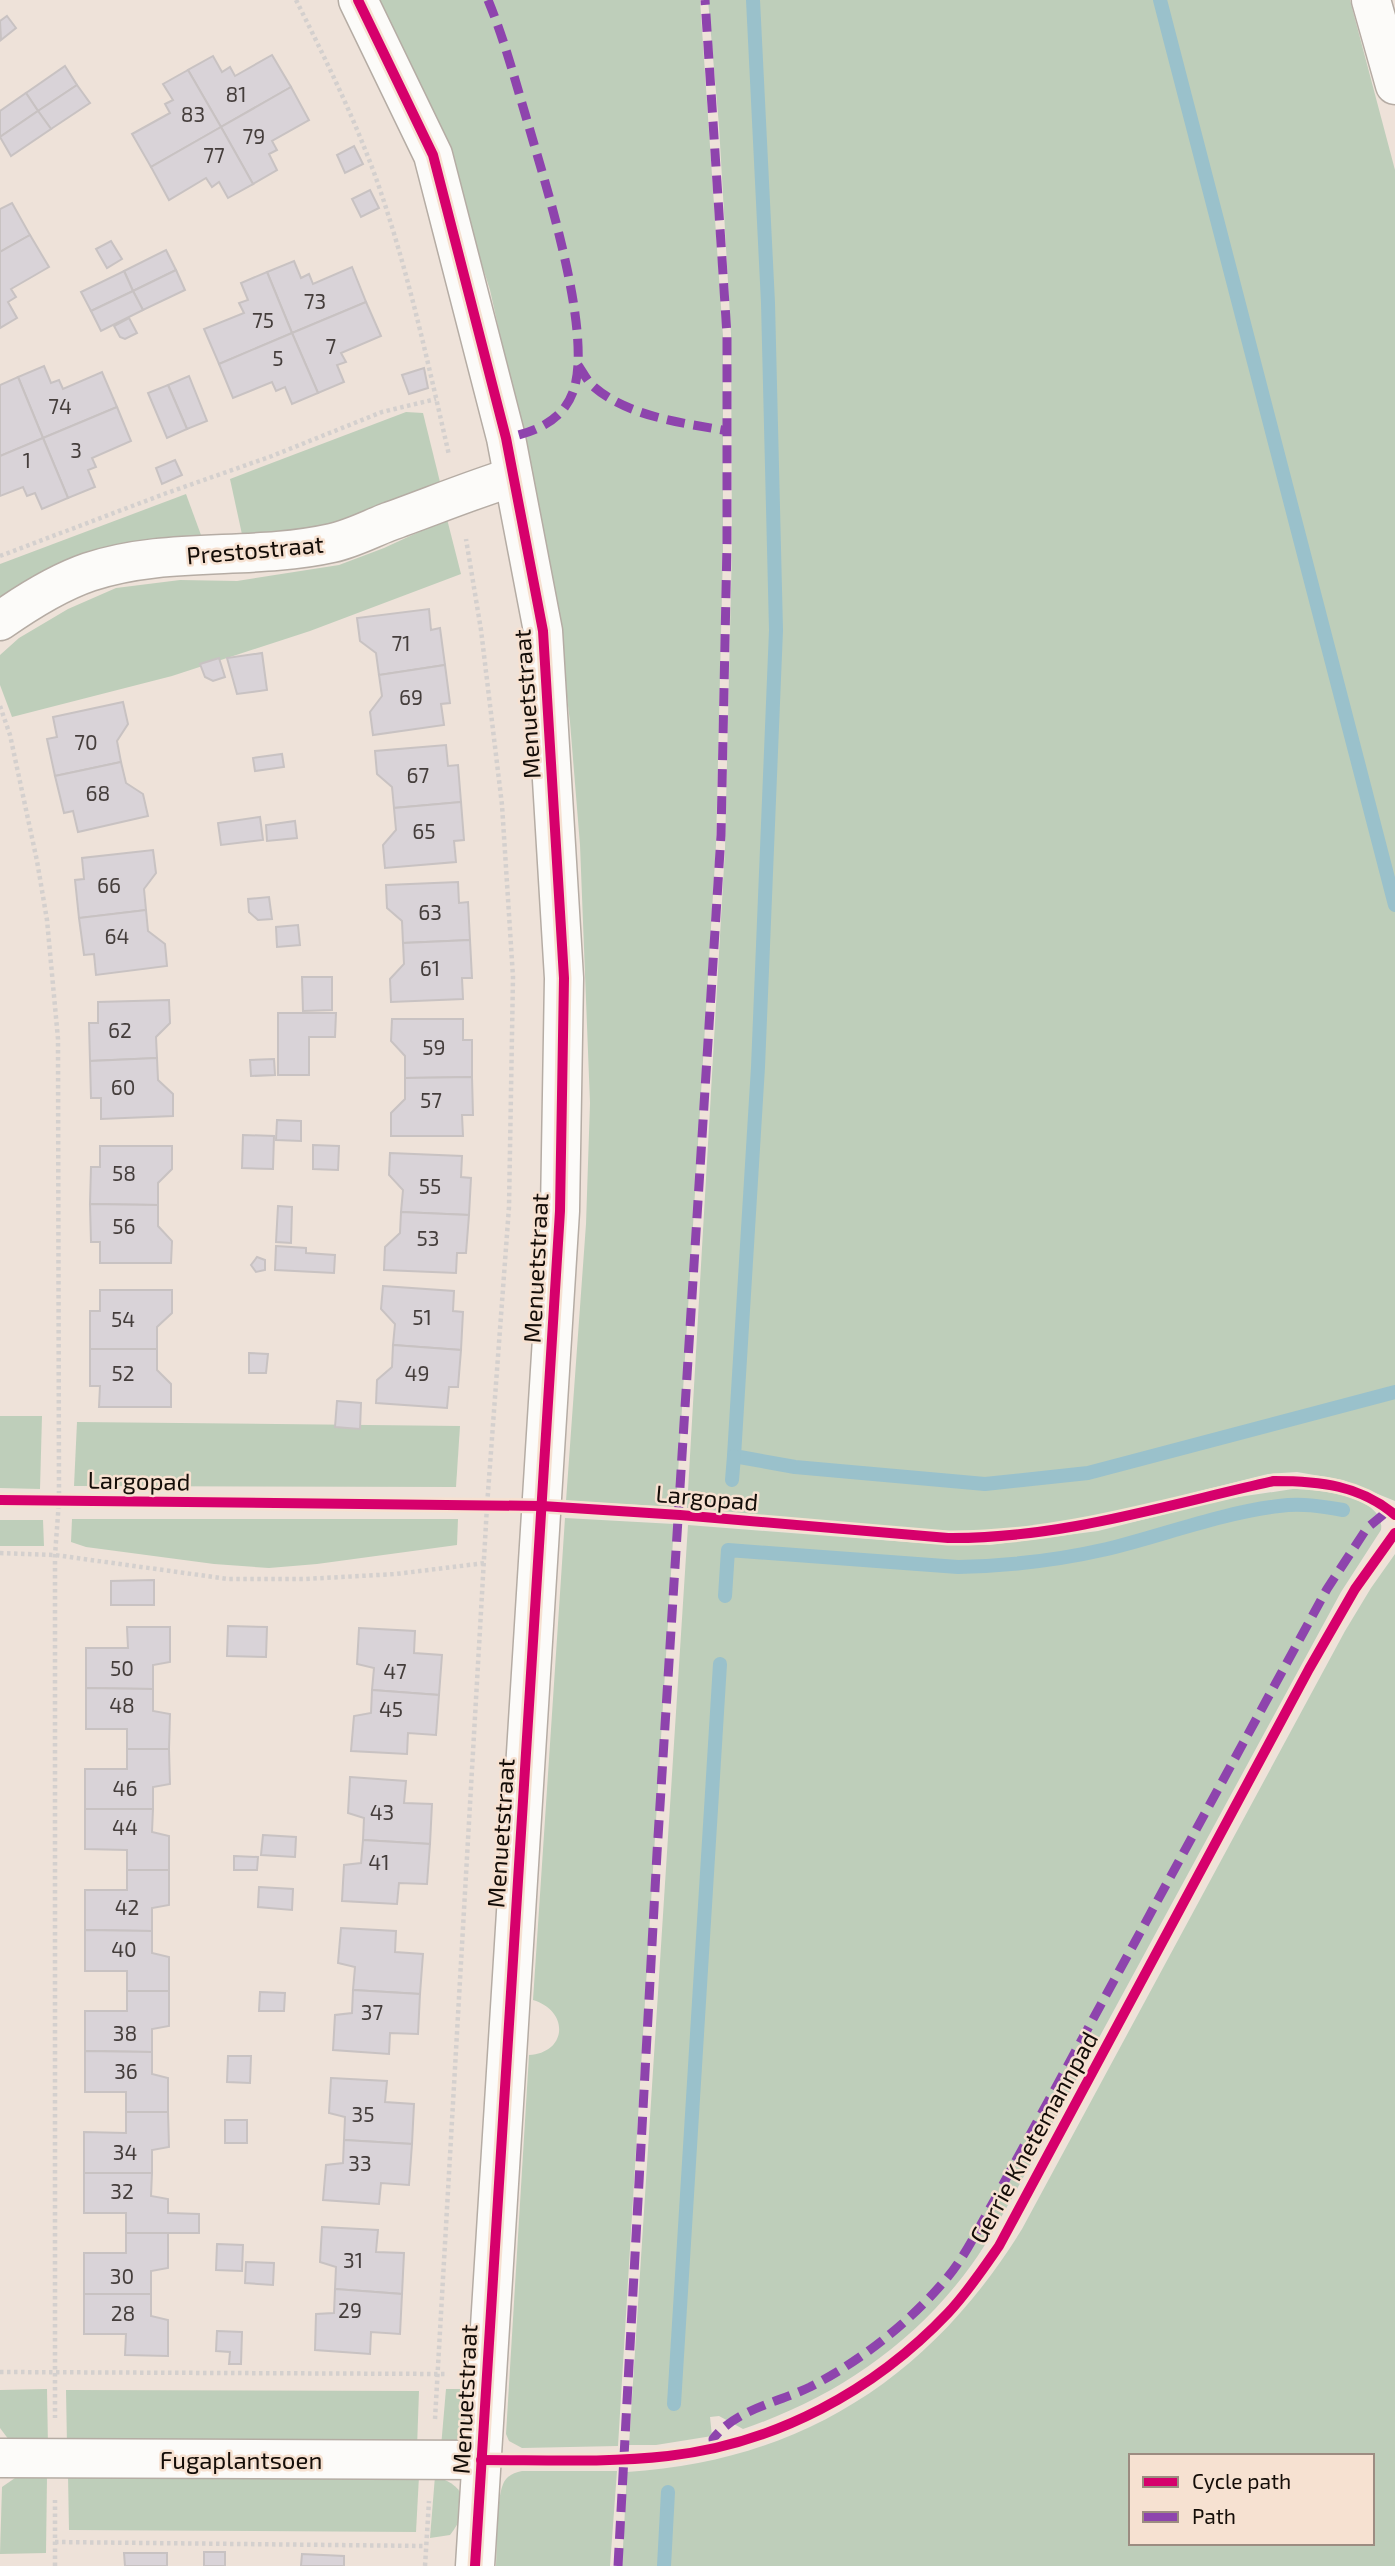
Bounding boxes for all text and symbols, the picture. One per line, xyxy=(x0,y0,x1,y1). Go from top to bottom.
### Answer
house number: 81 xyxy=(225,81,247,106)
house number: 83 xyxy=(181,101,205,126)
house number: 79 xyxy=(243,123,265,148)
house number: 77 xyxy=(203,142,225,167)
house number: 73 xyxy=(304,288,326,313)
house number: 75 xyxy=(252,307,274,332)
house number: 7 xyxy=(326,333,337,358)
house number: 5 xyxy=(272,345,284,370)
house number: 74 xyxy=(48,393,72,418)
house number: 3 xyxy=(70,437,82,462)
house number: 1 xyxy=(23,447,31,472)
street label: Prestostraat xyxy=(185,529,325,569)
street label: Menuetstraat xyxy=(506,628,546,780)
house number: 71 xyxy=(391,630,411,655)
house number: 69 xyxy=(399,684,423,709)
house number: 70 xyxy=(74,729,98,754)
house number: 67 xyxy=(407,762,430,787)
house number: 68 xyxy=(86,780,110,805)
house number: 65 xyxy=(412,818,436,843)
house number: 66 xyxy=(97,872,121,897)
house number: 63 xyxy=(418,899,442,924)
house number: 64 xyxy=(105,923,129,948)
house number: 61 xyxy=(420,955,440,980)
house number: 62 xyxy=(108,1017,132,1042)
house number: 59 xyxy=(422,1034,446,1059)
house number: 60 xyxy=(111,1074,135,1099)
house number: 57 xyxy=(420,1087,442,1112)
house number: 58 xyxy=(112,1160,136,1185)
house number: 55 xyxy=(419,1173,441,1198)
street label: Menuetstraat xyxy=(517,1192,553,1344)
house number: 56 xyxy=(112,1213,136,1238)
house number: 53 xyxy=(417,1225,439,1250)
house number: 51 xyxy=(412,1304,432,1329)
house number: 54 xyxy=(111,1306,135,1331)
house number: 52 xyxy=(111,1360,135,1385)
house number: 49 xyxy=(405,1360,429,1385)
street label: Largopad xyxy=(87,1465,191,1495)
street label: Largopad xyxy=(655,1478,759,1516)
house number: 50 xyxy=(110,1655,134,1680)
house number: 47 xyxy=(383,1658,407,1683)
house number: 48 xyxy=(109,1692,135,1717)
house number: 45 xyxy=(379,1696,403,1721)
street label: Menuetstraat xyxy=(480,1757,520,1909)
house number: 46 xyxy=(113,1775,137,1800)
house number: 43 xyxy=(370,1799,394,1824)
house number: 44 xyxy=(112,1814,138,1839)
house number: 41 xyxy=(368,1849,390,1874)
house number: 42 xyxy=(115,1894,139,1919)
house number: 40 xyxy=(111,1936,137,1961)
house number: 37 xyxy=(361,1999,383,2024)
house number: 38 xyxy=(113,2020,137,2045)
street label: Gerrie Knetemannpad xyxy=(963,2026,1103,2248)
house number: 36 xyxy=(114,2058,138,2083)
house number: 35 xyxy=(352,2101,374,2126)
house number: 34 xyxy=(113,2139,137,2164)
house number: 33 xyxy=(348,2150,372,2175)
house number: 32 xyxy=(110,2178,134,2203)
house number: 31 xyxy=(343,2247,363,2272)
house number: 30 xyxy=(110,2263,134,2288)
house number: 29 xyxy=(338,2297,362,2322)
house number: 28 xyxy=(111,2300,135,2325)
street label: Menuetstraat xyxy=(446,2323,482,2475)
street label: Fugaplantsoen xyxy=(160,2445,322,2474)
legend xyxy=(1129,2454,1374,2545)
text: Cycle path xyxy=(1192,2468,1291,2493)
text: Path xyxy=(1192,2503,1236,2528)

